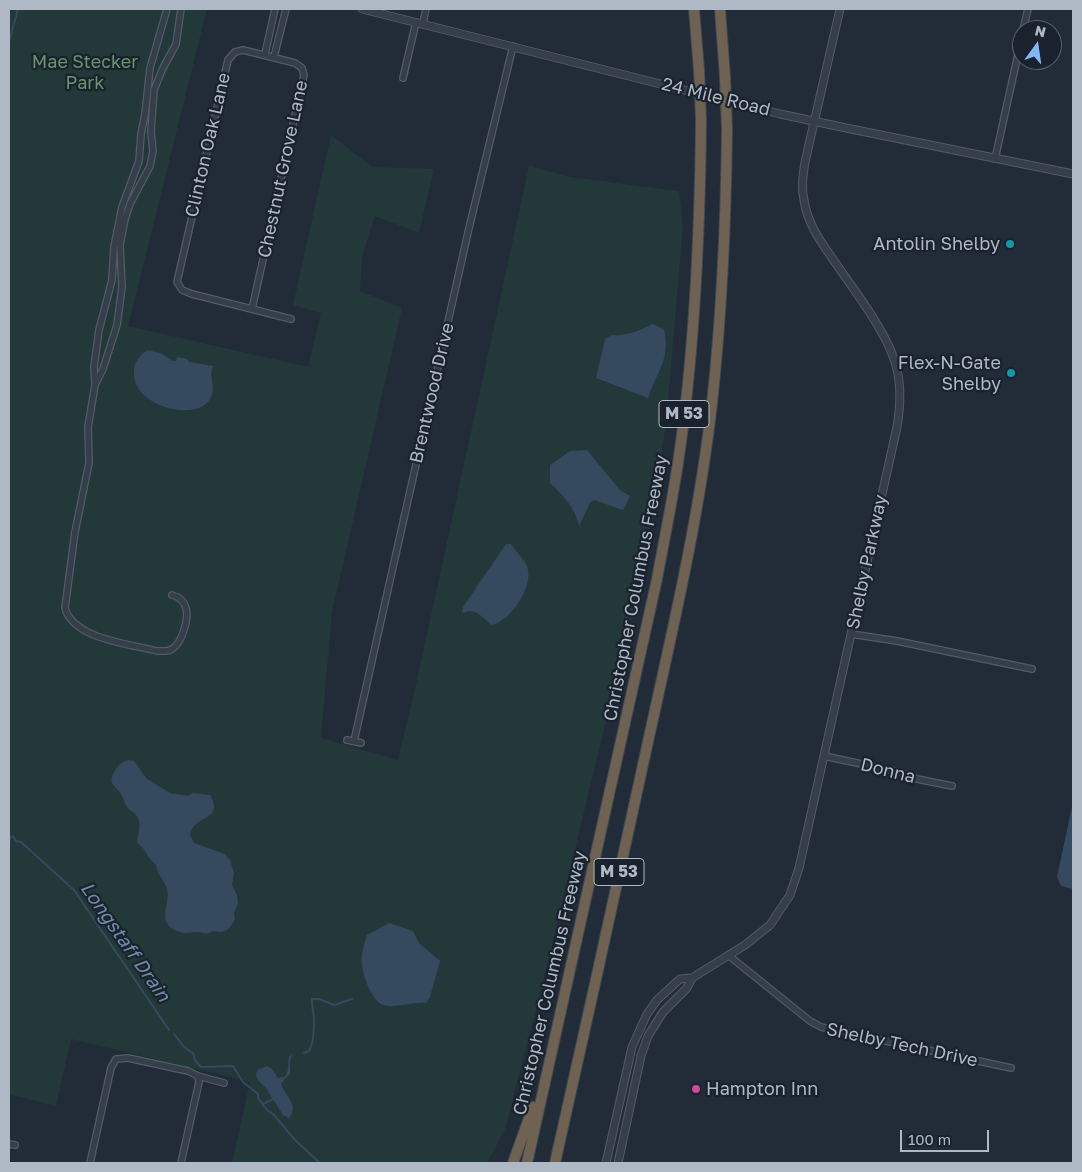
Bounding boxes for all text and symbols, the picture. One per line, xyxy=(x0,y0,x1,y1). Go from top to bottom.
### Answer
north arrow xyxy=(1012,20,1062,70)
text: N xyxy=(1033,21,1048,40)
park label: Mae Stecker Park xyxy=(32,51,138,94)
street label: Clinton Oak Lane xyxy=(181,71,235,219)
street label: 24 Mile Road xyxy=(660,73,772,121)
street label: Chestnut Grove Lane xyxy=(254,78,312,260)
place label: Antolin Shelby xyxy=(873,233,1000,255)
marker: Antolin Shelby xyxy=(1004,238,1016,250)
street label: Brentwood Drive xyxy=(405,321,459,465)
place label: Flex-N-Gate Shelby xyxy=(898,352,1001,394)
marker: Flex-N-Gate Shelby xyxy=(1005,367,1017,379)
road number: M 53 xyxy=(659,400,709,428)
street label: Christopher Columbus Freeway xyxy=(600,453,672,723)
street label: Shelby Parkway xyxy=(842,493,892,631)
street label: Donna xyxy=(858,754,918,788)
street label: Christopher Columbus Freeway xyxy=(509,849,591,1117)
road number: M 53 xyxy=(594,859,644,886)
water label: Longstaff Drain xyxy=(75,878,175,1006)
street label: Shelby Tech Drive xyxy=(824,1018,980,1072)
place label: Hampton Inn xyxy=(706,1078,818,1100)
marker: Hampton Inn xyxy=(690,1083,702,1095)
scale bar xyxy=(902,1120,991,1152)
text: 100 m xyxy=(908,1130,951,1148)

